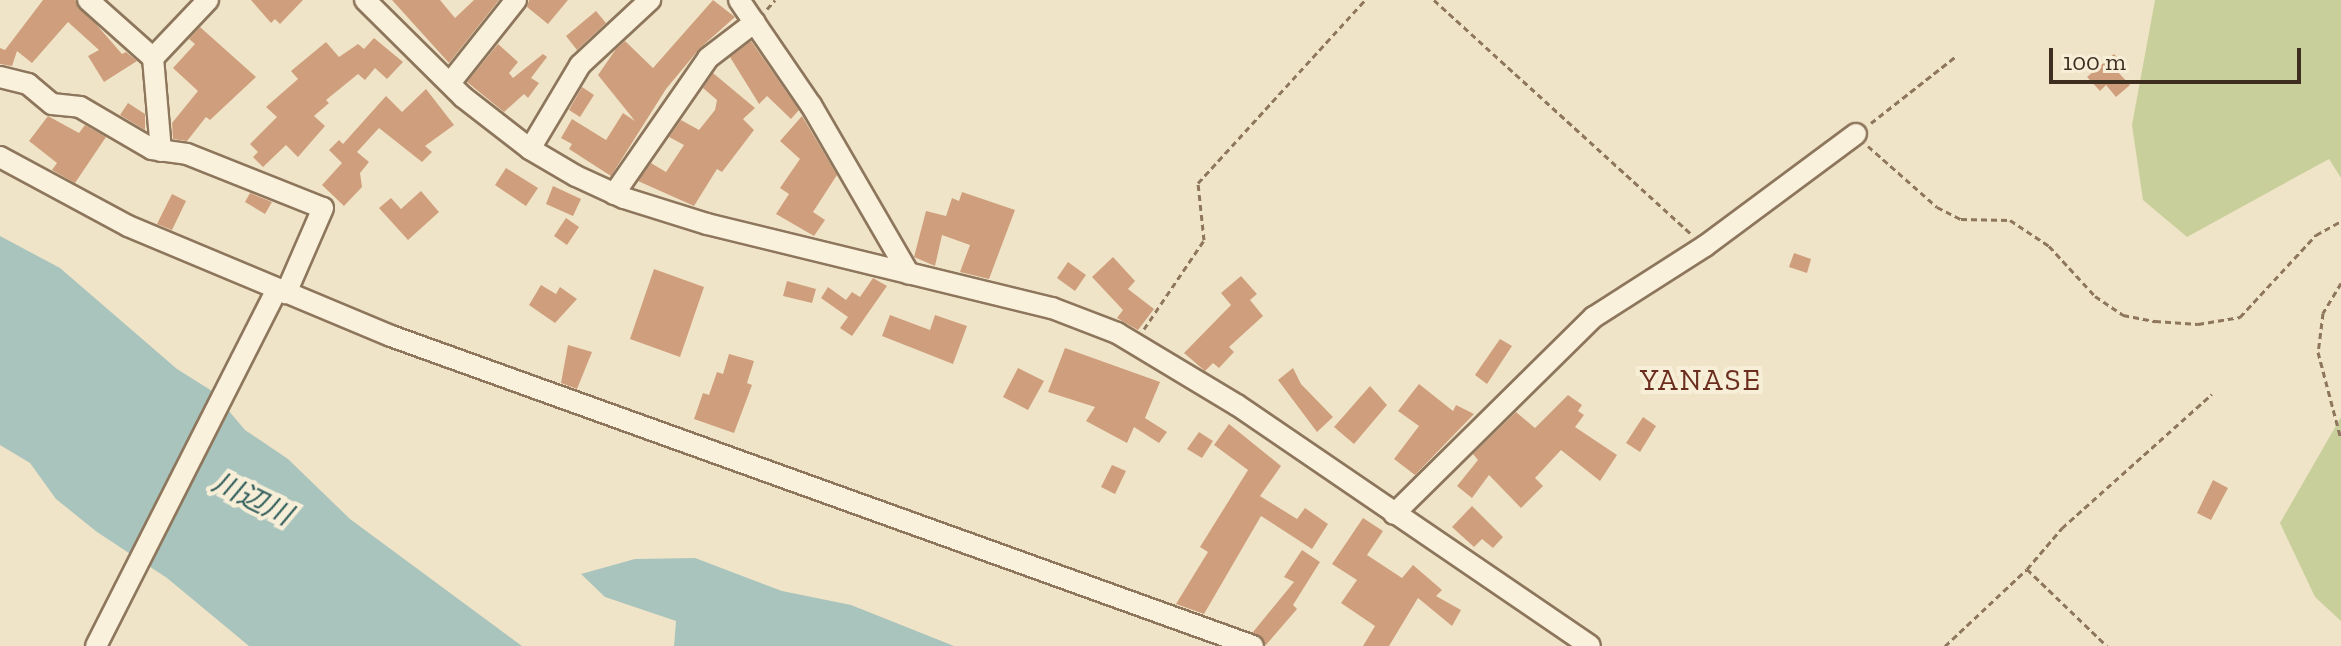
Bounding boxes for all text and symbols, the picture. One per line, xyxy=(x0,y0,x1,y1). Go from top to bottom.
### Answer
scale bar xyxy=(2053,32,2305,82)
text: 100 m xyxy=(2063,47,2126,76)
district label: YANASE xyxy=(1640,362,1762,398)
water label: 川辺川 xyxy=(207,465,297,533)

